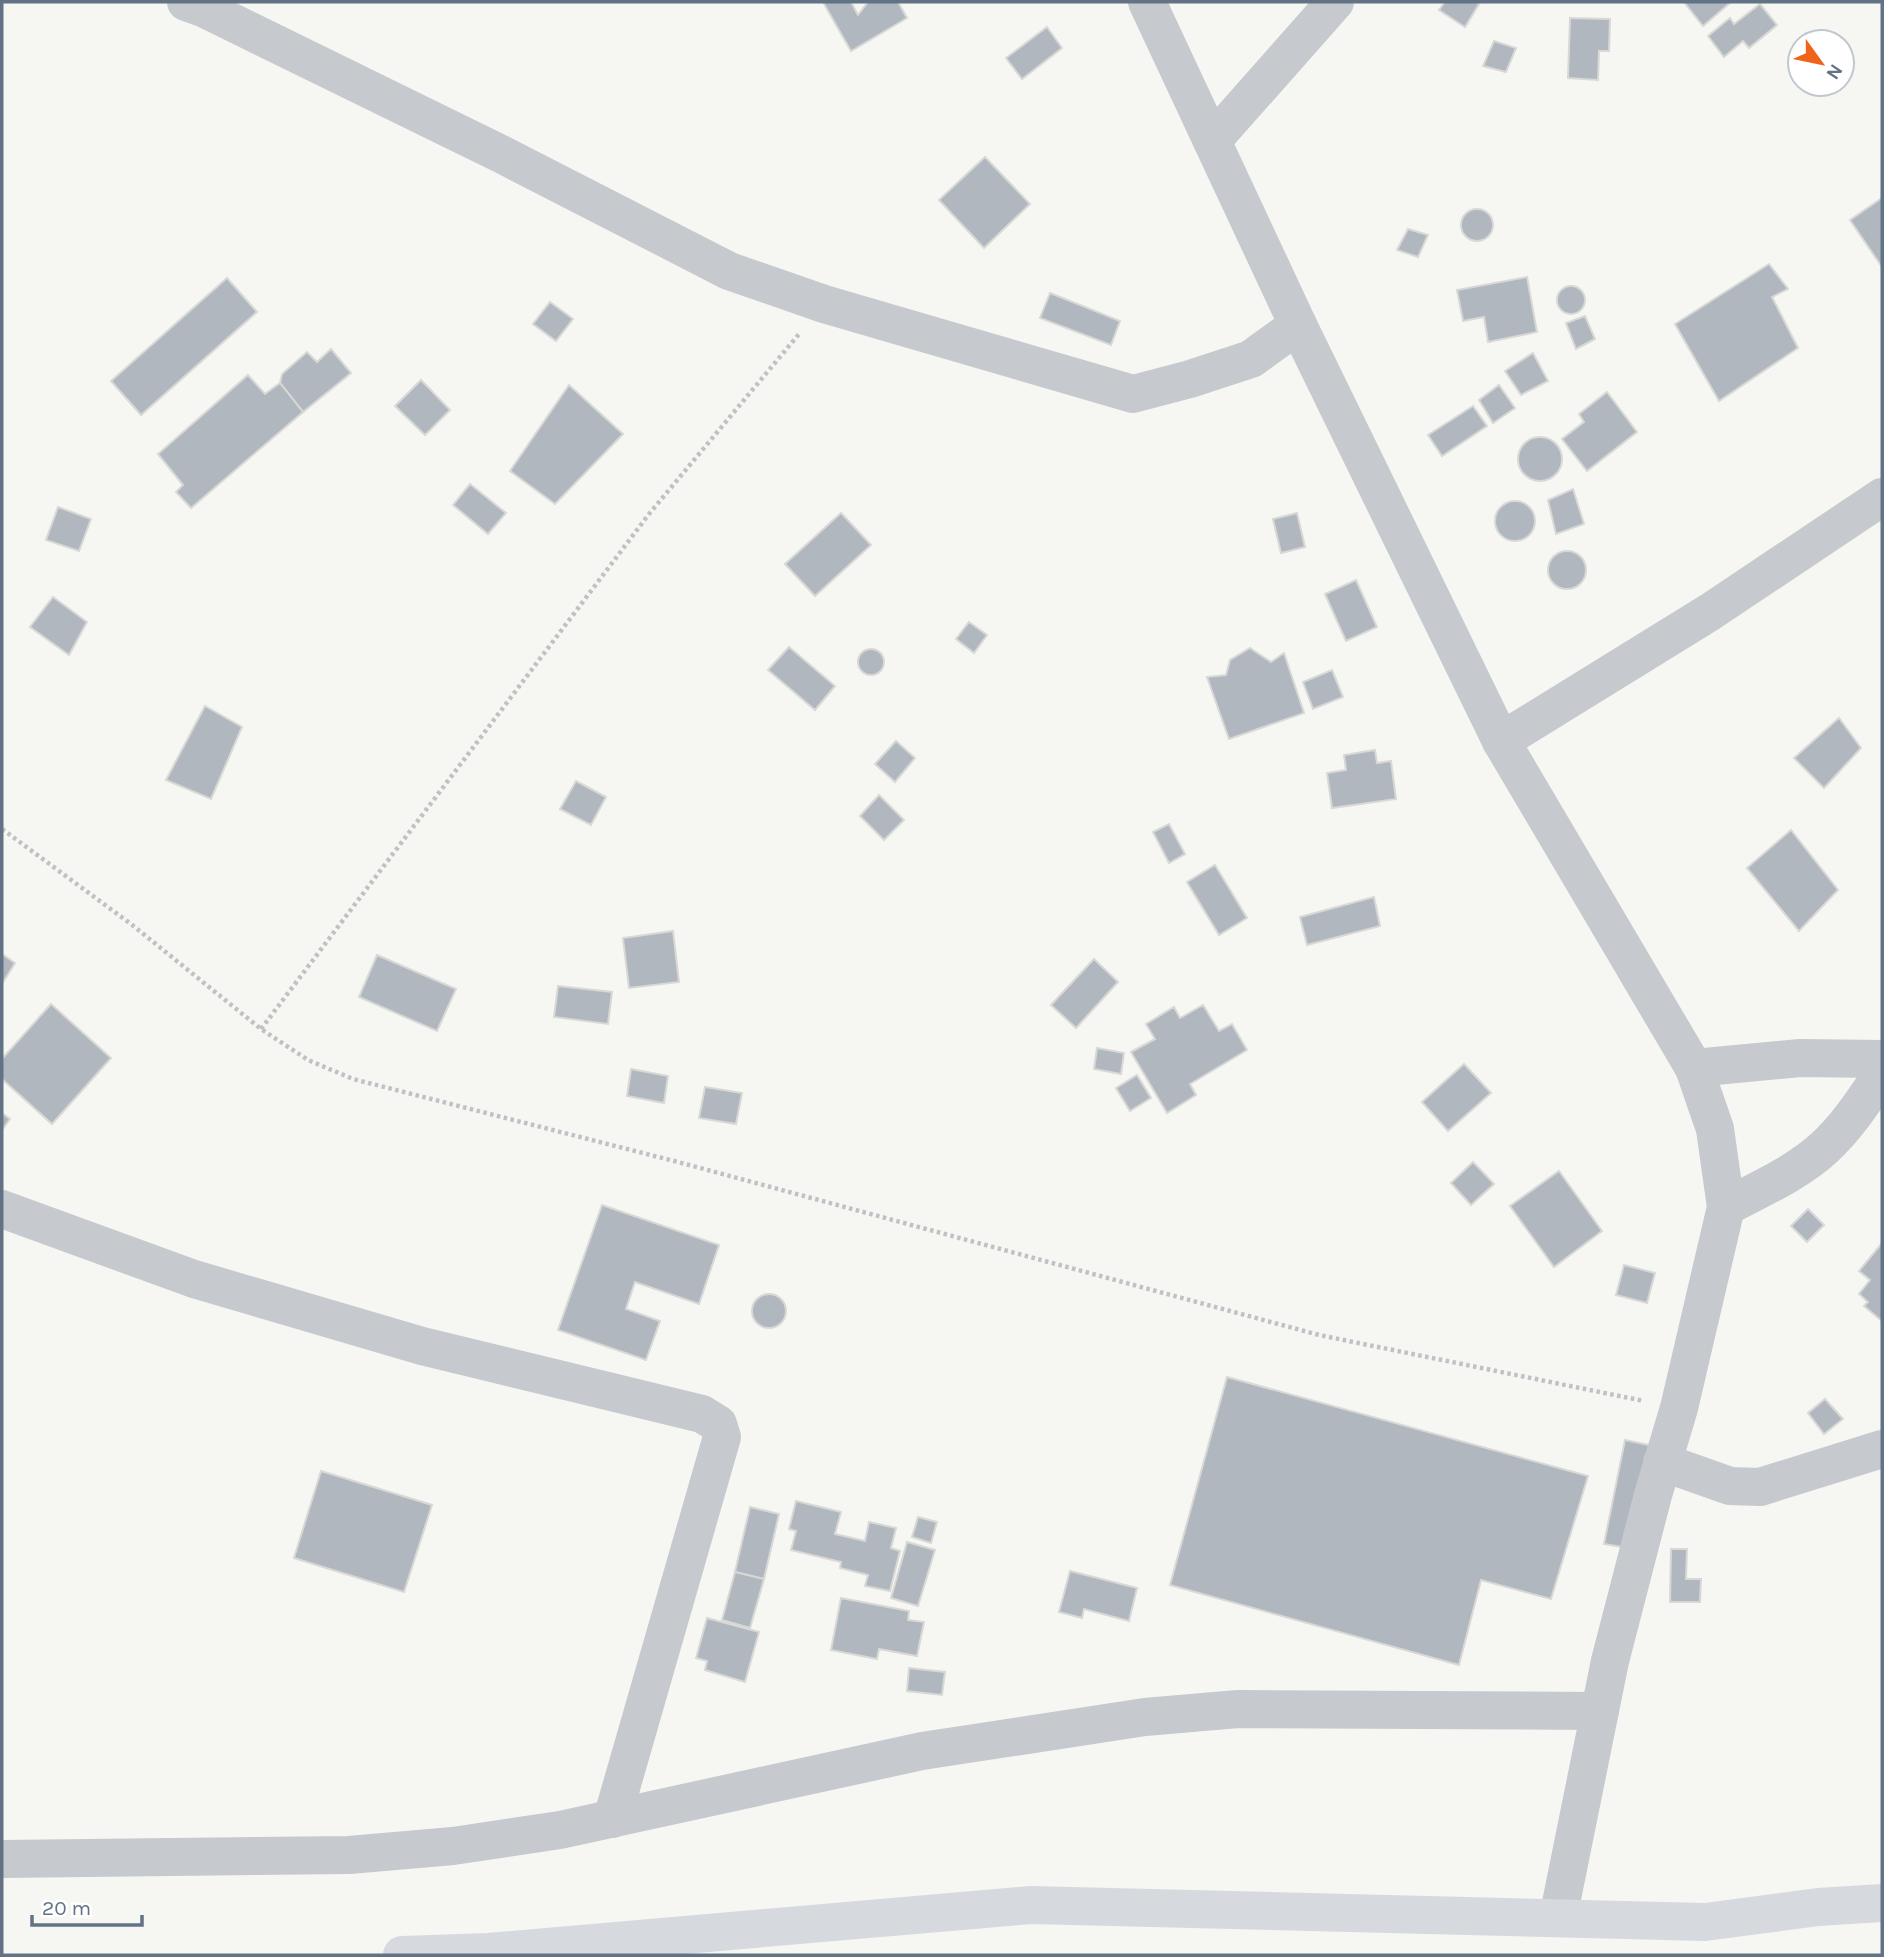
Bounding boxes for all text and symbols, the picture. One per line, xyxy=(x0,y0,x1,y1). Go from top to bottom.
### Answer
north arrow xyxy=(1786,28,1856,98)
text: N xyxy=(1821,60,1847,83)
scale bar xyxy=(32,1884,142,1928)
text: 20 m xyxy=(42,1896,91,1920)

